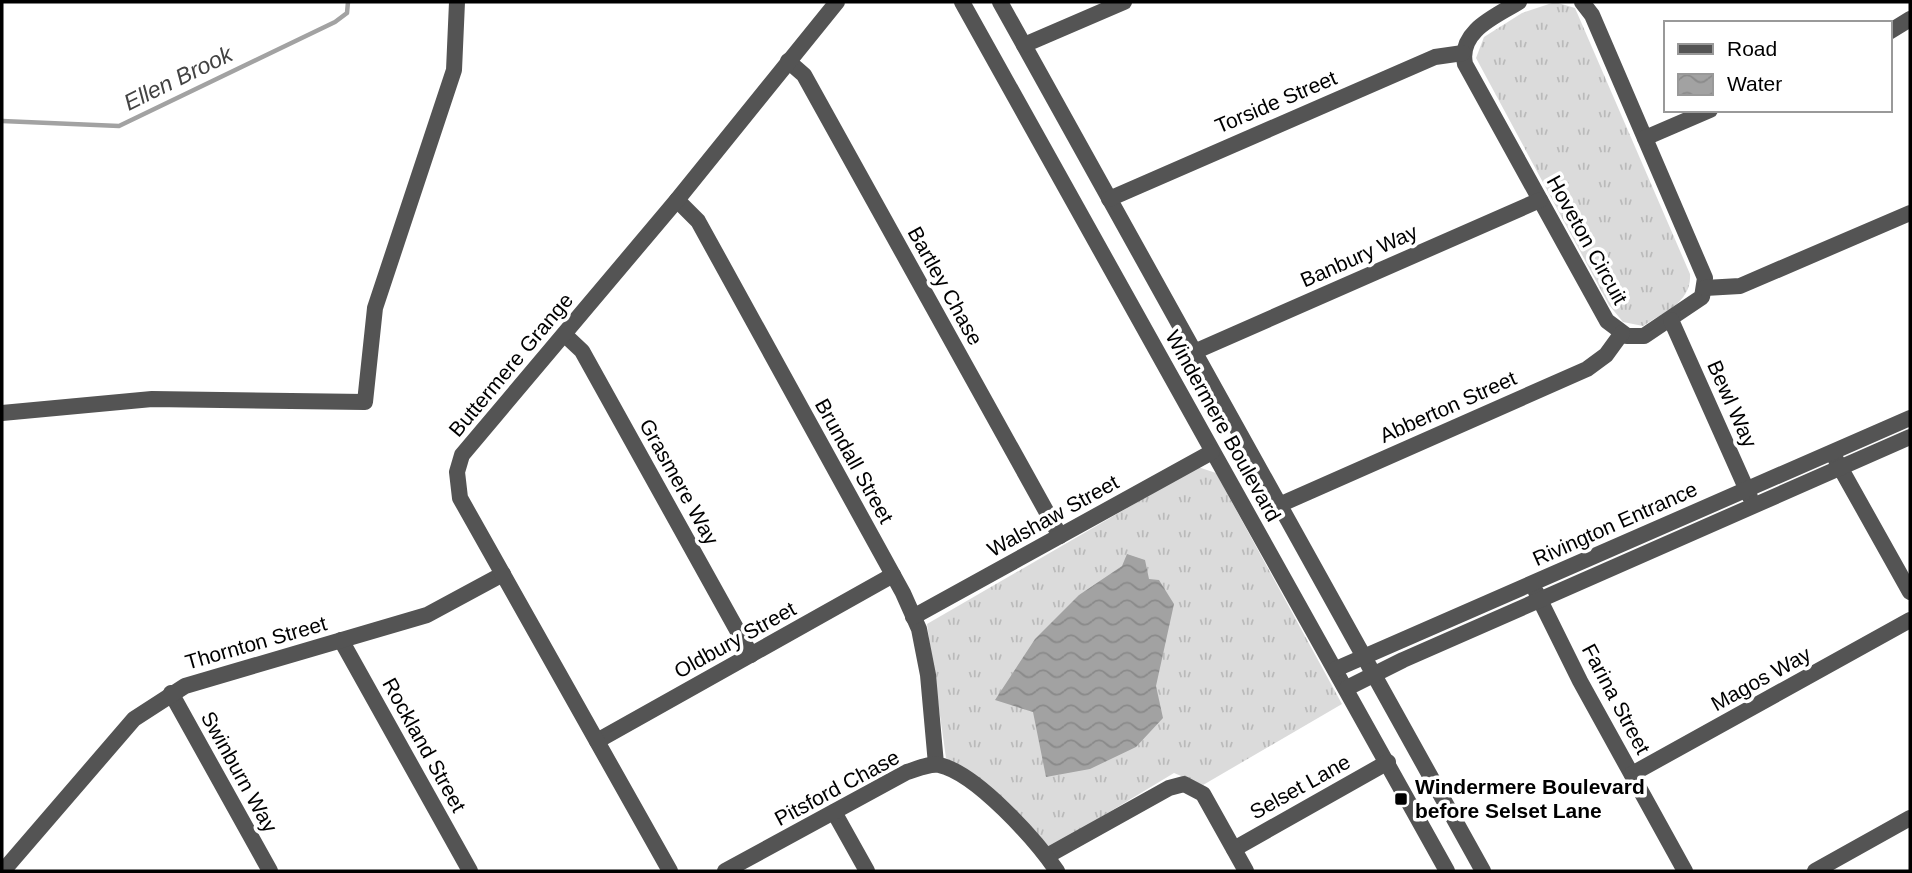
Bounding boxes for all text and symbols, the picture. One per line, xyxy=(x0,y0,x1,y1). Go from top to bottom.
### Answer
legend xyxy=(1664,21,1891,112)
text: Road xyxy=(1727,37,1777,60)
water label: Ellen Brook xyxy=(119,40,238,115)
street label: Torside Street xyxy=(1212,66,1340,137)
text: Water xyxy=(1727,72,1782,95)
street label: Hoveton Circuit xyxy=(1543,171,1632,308)
street label: Banbury Way xyxy=(1297,219,1421,292)
street label: Bartley Chase xyxy=(903,222,987,349)
street label: Buttermere Grange xyxy=(444,288,577,441)
street label: Windermere Boulevard xyxy=(1161,326,1286,525)
street label: Bewl Way xyxy=(1703,357,1762,451)
street label: Abberton Street xyxy=(1376,366,1520,447)
street label: Brundall Street xyxy=(811,394,898,527)
street label: Grasmere Way xyxy=(635,415,724,549)
street label: Walshaw Street xyxy=(983,470,1122,561)
street label: Rivington Entrance xyxy=(1529,477,1701,570)
street label: Oldbury Street xyxy=(670,597,800,682)
street label: Thornton Street xyxy=(183,611,329,674)
street label: Farina Street xyxy=(1578,640,1655,758)
street label: Magos Way xyxy=(1707,642,1815,715)
street label: Rockland Street xyxy=(378,674,471,816)
street label: Swinburn Way xyxy=(197,707,282,837)
street label: Pitsford Chase xyxy=(771,745,903,830)
street label: Selset Lane xyxy=(1246,750,1354,824)
place label: Windermere Boulevard before Selset Lane xyxy=(1415,775,1645,822)
marker: Windermere Boulevard before Selset Lane xyxy=(1393,791,1409,807)

